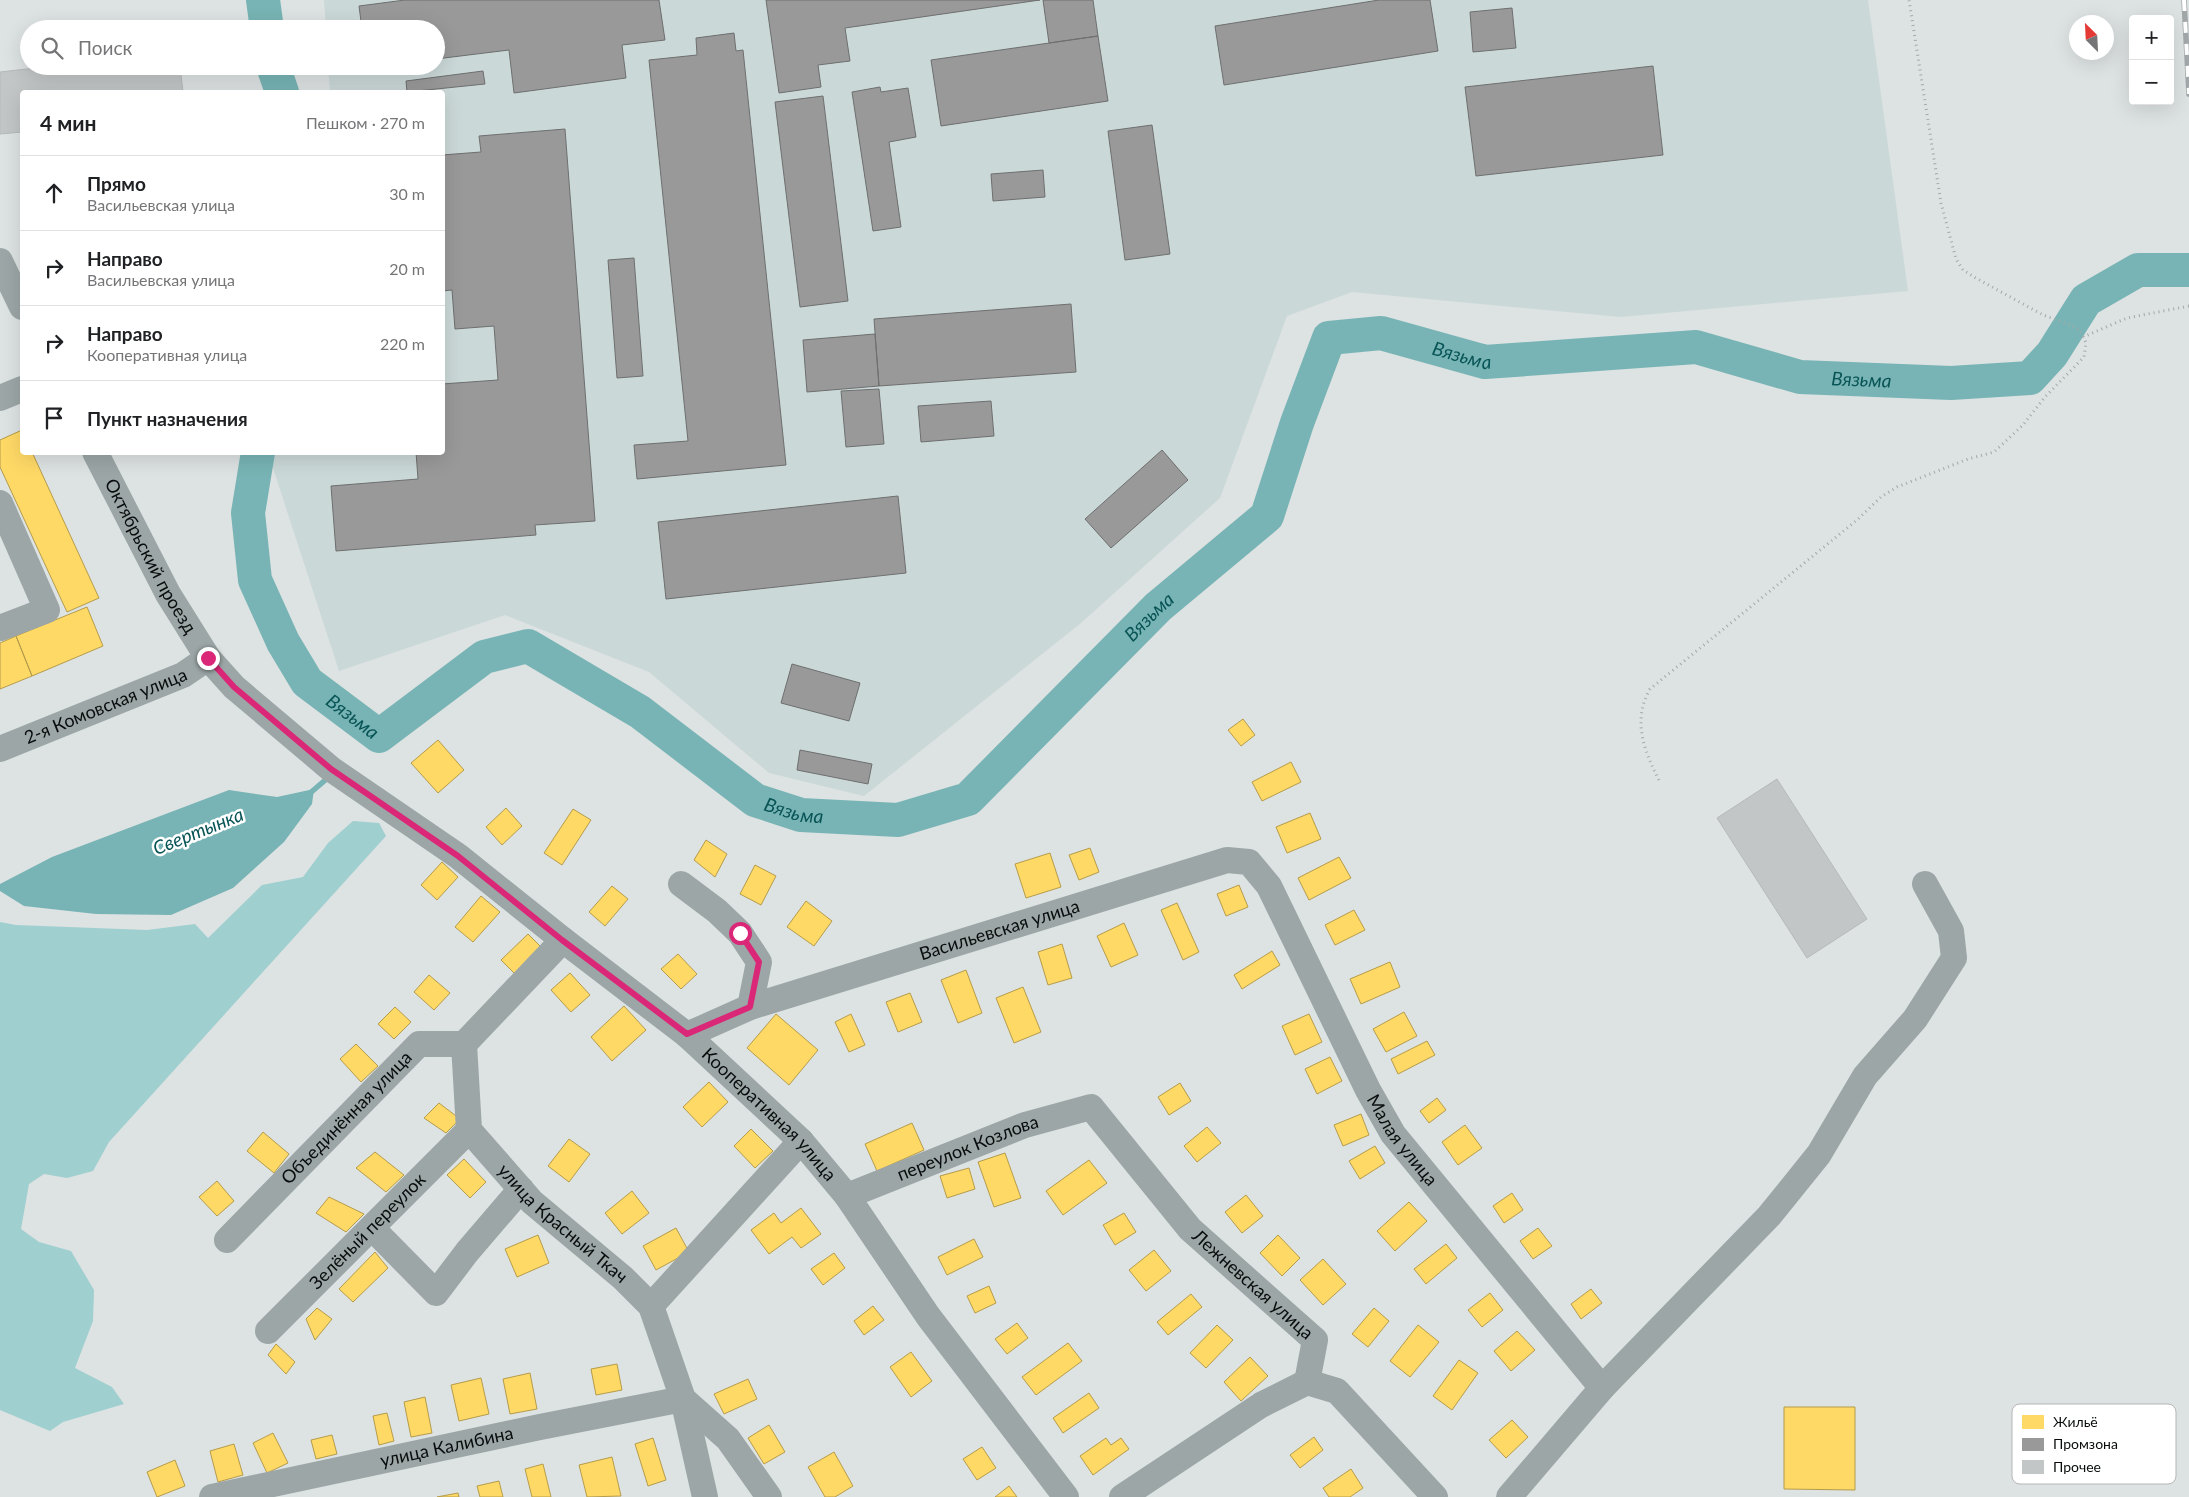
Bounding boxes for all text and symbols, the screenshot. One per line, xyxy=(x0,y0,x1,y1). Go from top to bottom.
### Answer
north arrow xyxy=(2069,15,2114,60)
map controls xyxy=(2129,15,2174,105)
button: + xyxy=(2129,15,2174,60)
search box xyxy=(20,20,445,75)
icon: search xyxy=(38,34,66,62)
text: Поиск xyxy=(78,36,132,59)
button: − xyxy=(2129,60,2174,105)
text: 4 мин xyxy=(40,110,97,135)
text: Пешком · 270 m xyxy=(306,113,425,132)
text: Прямо xyxy=(87,172,146,195)
icon: ahead xyxy=(40,179,68,207)
text: 30 m xyxy=(389,184,425,203)
text: Васильевская улица xyxy=(87,195,235,214)
text: Направо xyxy=(87,247,163,270)
icon: right xyxy=(40,254,68,282)
text: 20 m xyxy=(389,259,425,278)
text: Васильевская улица xyxy=(87,270,235,289)
text: Направо xyxy=(87,322,163,345)
icon: right xyxy=(40,329,68,357)
text: 220 m xyxy=(380,334,425,353)
water label: Вязьма xyxy=(1430,336,1492,373)
text: Кооперативная улица xyxy=(87,345,247,364)
water label: Вязьма xyxy=(1831,366,1892,392)
icon: arrive xyxy=(40,404,68,432)
text: Пункт назначения xyxy=(87,407,248,430)
street label: Октябрьский проезд xyxy=(101,475,202,637)
water label: Вязьма xyxy=(1119,587,1178,646)
route end xyxy=(197,647,220,670)
street label: 2-я Комовская улица xyxy=(21,663,190,748)
water label: Вязьма xyxy=(322,689,384,743)
water label: Вязьма xyxy=(762,792,824,827)
water label: Свертынка xyxy=(149,802,246,859)
street label: Васильевская улица xyxy=(916,894,1082,964)
route start xyxy=(729,922,752,945)
street label: Кооперативная улица xyxy=(698,1043,842,1185)
street label: Объединённая улица xyxy=(276,1046,416,1188)
street label: Малая улица xyxy=(1363,1090,1443,1190)
street label: переулок Козлова xyxy=(893,1110,1041,1185)
street label: улица Красный Ткач xyxy=(494,1159,633,1287)
street label: Зелёный переулок xyxy=(304,1167,430,1293)
street label: Лежневская улица xyxy=(1188,1224,1318,1343)
legend xyxy=(2012,1404,2176,1484)
text: Жильё xyxy=(2053,1413,2098,1430)
street label: улица Калибина xyxy=(378,1421,515,1471)
text: Промзона xyxy=(2053,1435,2118,1452)
text: Прочее xyxy=(2053,1458,2101,1475)

